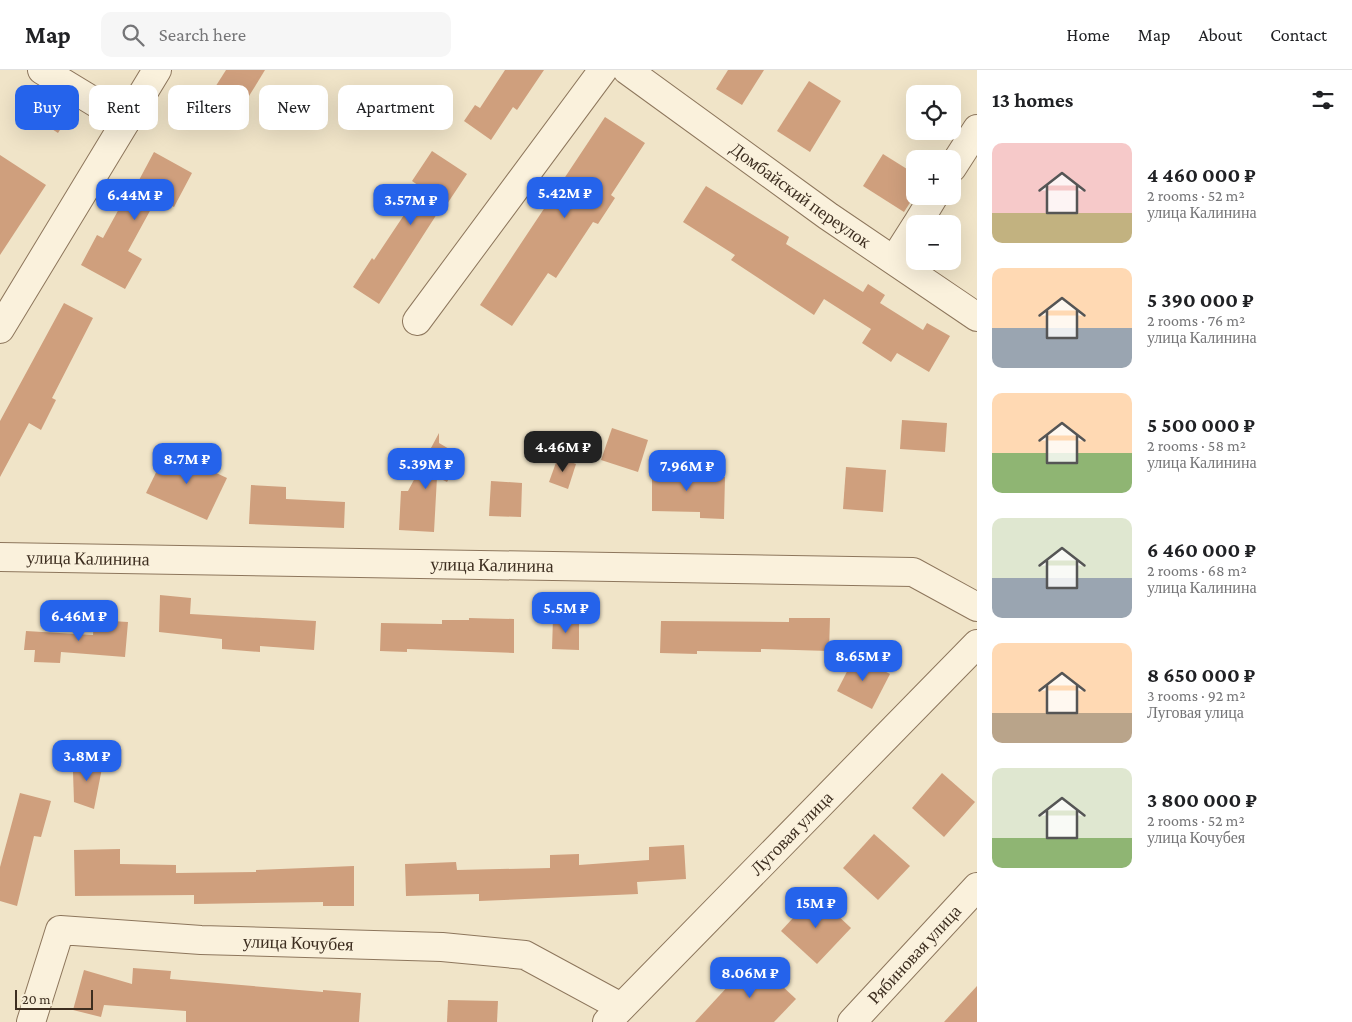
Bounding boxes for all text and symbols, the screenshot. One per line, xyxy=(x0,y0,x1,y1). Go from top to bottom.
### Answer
search box xyxy=(101,12,451,57)
text: Map xyxy=(25,21,71,48)
icon: search xyxy=(119,21,147,49)
text: Search here xyxy=(159,24,246,45)
text: Home xyxy=(1067,25,1110,45)
text: Map xyxy=(1138,25,1170,45)
text: About xyxy=(1198,25,1242,45)
text: Contact xyxy=(1270,25,1327,45)
chip: Buy xyxy=(15,85,79,130)
chip: Rent xyxy=(89,85,158,130)
chip: Filters xyxy=(168,85,249,130)
chip: New xyxy=(259,85,328,130)
chip: Apartment xyxy=(338,85,453,130)
map controls xyxy=(906,85,961,270)
button: locate xyxy=(906,85,961,140)
icon: filters xyxy=(1309,86,1337,114)
text: 13 homes xyxy=(992,88,1073,112)
street label: Домбайский переулок xyxy=(726,138,875,252)
button: + xyxy=(906,150,961,205)
icon: home xyxy=(1032,163,1092,223)
text: 4 460 000 ₽ xyxy=(1147,163,1256,187)
pin: 5.42M ₽ xyxy=(519,176,611,219)
pin: 6.44M ₽ xyxy=(89,178,181,221)
pin: 3.57M ₽ xyxy=(365,184,457,226)
text: 5.42M ₽ xyxy=(538,184,592,201)
text: 6.44M ₽ xyxy=(107,186,163,203)
text: 2 rooms · 52 m² xyxy=(1147,187,1245,204)
text: 3.57M ₽ xyxy=(384,191,438,208)
text: улица Калинина xyxy=(1147,204,1257,221)
button: − xyxy=(906,215,961,270)
icon: home xyxy=(1032,288,1092,348)
text: 5 390 000 ₽ xyxy=(1147,288,1254,312)
text: 2 rooms · 76 m² xyxy=(1147,312,1245,329)
text: улица Калинина xyxy=(1147,329,1257,346)
icon: home xyxy=(1032,413,1092,473)
text: 5 500 000 ₽ xyxy=(1147,413,1255,437)
pin: 4.46M ₽ xyxy=(517,430,609,473)
text: 2 rooms · 58 m² xyxy=(1147,437,1246,454)
text: 4.46M ₽ xyxy=(535,438,591,455)
pin: 8.7M ₽ xyxy=(146,442,228,485)
pin: 5.39M ₽ xyxy=(380,448,472,490)
text: 8.7M ₽ xyxy=(164,450,210,467)
pin: 7.96M ₽ xyxy=(641,450,733,492)
text: улица Калинина xyxy=(1147,454,1257,471)
text: 5.39M ₽ xyxy=(399,455,453,472)
text: 7.96M ₽ xyxy=(660,457,714,474)
icon: home xyxy=(1032,538,1092,598)
text: 6 460 000 ₽ xyxy=(1147,538,1256,562)
street label: улица Калинина xyxy=(26,547,150,569)
street label: улица Калинина xyxy=(430,554,554,576)
text: 2 rooms · 68 m² xyxy=(1147,562,1247,579)
text: улица Калинина xyxy=(1147,579,1257,596)
pin: 5.5M ₽ xyxy=(525,592,607,634)
text: 5.5M ₽ xyxy=(543,599,589,616)
pin: 6.46M ₽ xyxy=(33,600,125,642)
text: 6.46M ₽ xyxy=(51,607,107,624)
pin: 8.65M ₽ xyxy=(817,640,909,682)
text: 8.65M ₽ xyxy=(835,647,891,664)
icon: home xyxy=(1032,663,1092,723)
text: 8 650 000 ₽ xyxy=(1147,663,1255,687)
text: 3 rooms · 92 m² xyxy=(1147,687,1245,704)
text: Луговая улица xyxy=(1147,704,1244,721)
pin: 3.8M ₽ xyxy=(46,740,128,782)
text: 3.8M ₽ xyxy=(63,747,111,764)
street label: Луговая улица xyxy=(746,787,837,879)
icon: home xyxy=(1032,788,1092,848)
text: 3 800 000 ₽ xyxy=(1147,788,1257,812)
text: 2 rooms · 52 m² xyxy=(1147,812,1245,829)
text: улица Кочубея xyxy=(1147,829,1245,846)
pin: 15M ₽ xyxy=(781,886,851,929)
text: 15M ₽ xyxy=(796,894,836,911)
street label: Рябиновая улица xyxy=(864,901,965,1008)
street label: улица Кочубея xyxy=(243,931,354,954)
pin: 8.06M ₽ xyxy=(704,956,796,999)
text: 8.06M ₽ xyxy=(721,964,779,981)
scale bar xyxy=(15,987,92,1010)
text: 20 m xyxy=(22,991,50,1007)

